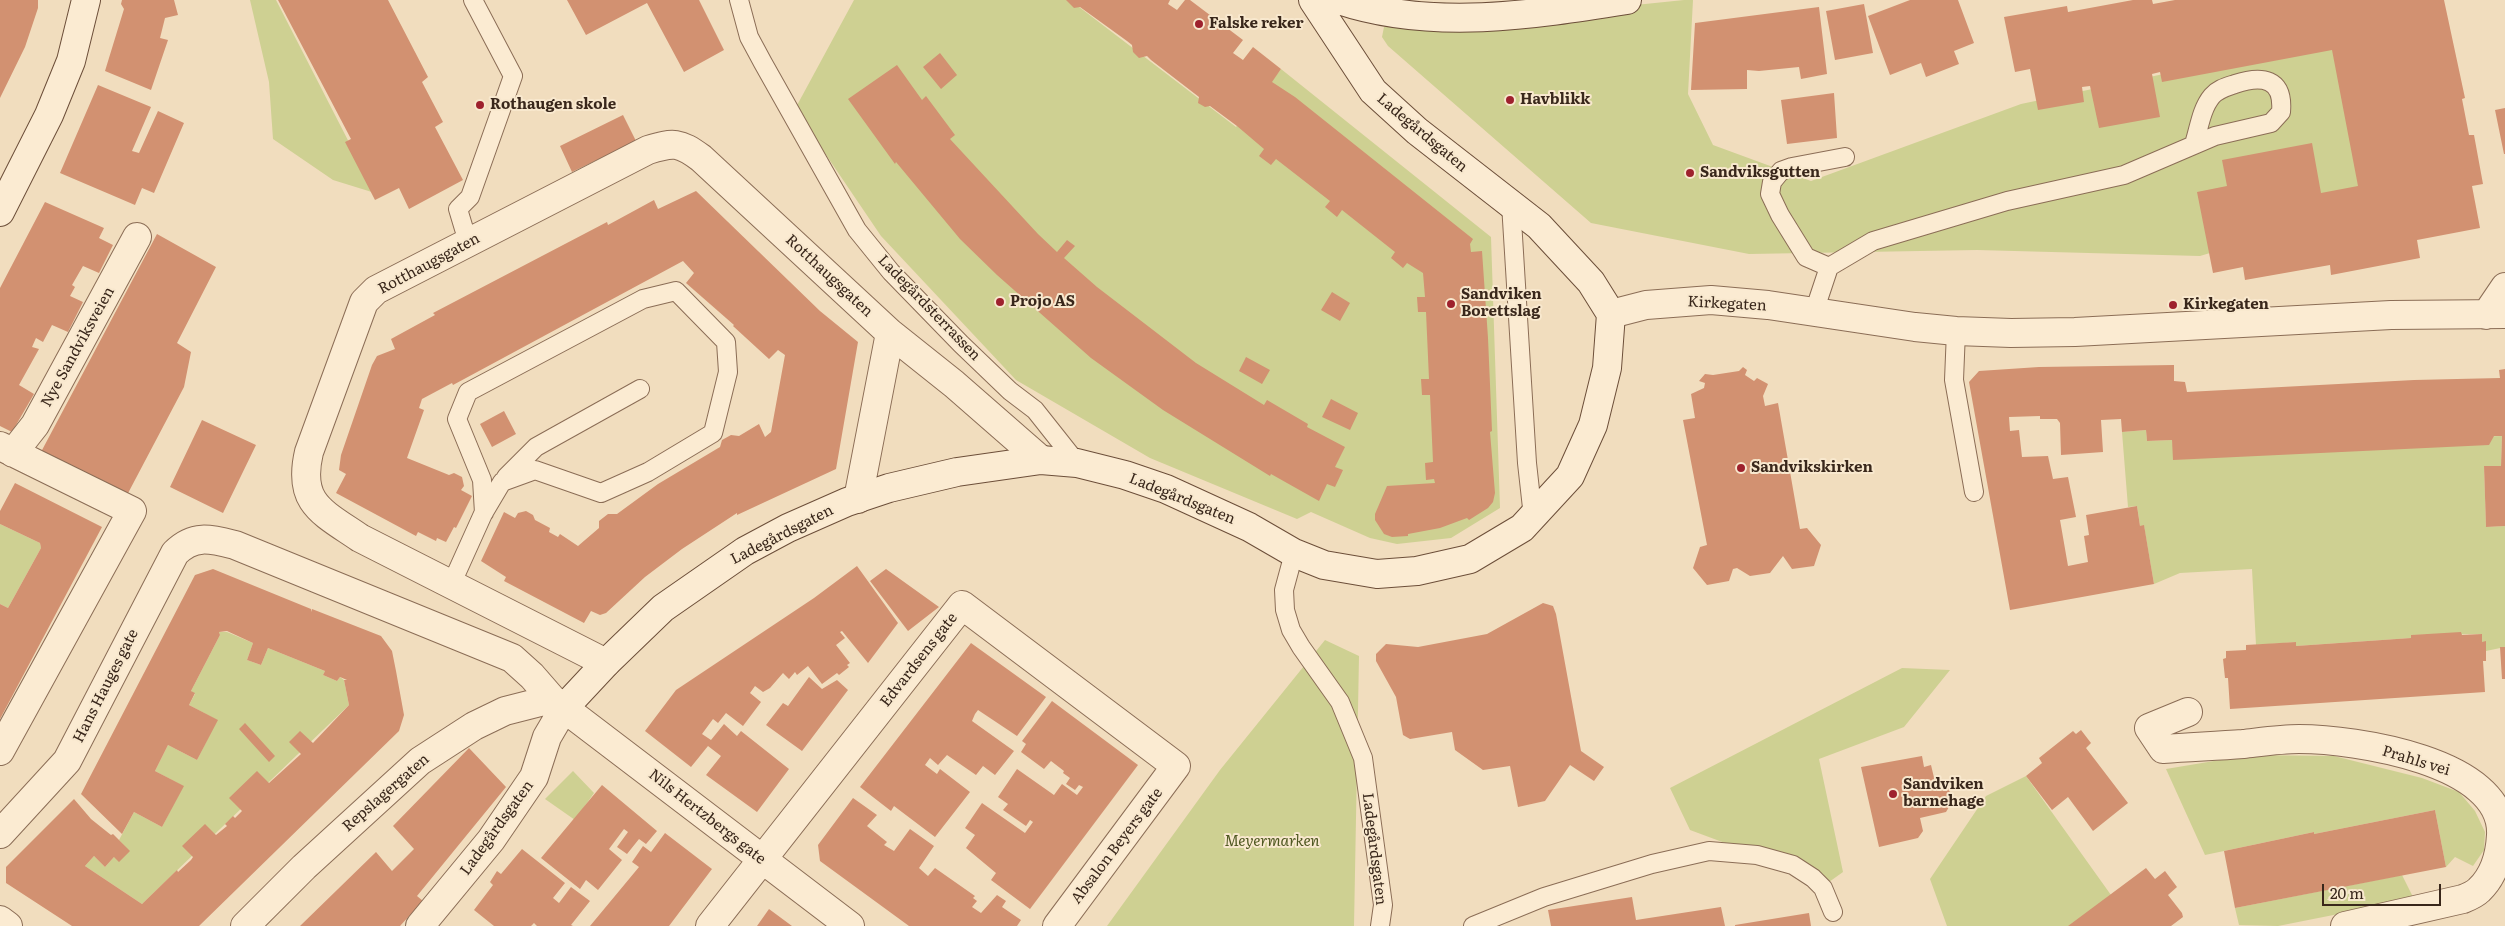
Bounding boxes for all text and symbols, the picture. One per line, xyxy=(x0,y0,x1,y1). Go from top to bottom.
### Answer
place label: Falske reker xyxy=(1209,15,1304,33)
marker: Falske reker xyxy=(1193,18,1205,30)
street label: Ladegårdsgaten xyxy=(1373,90,1471,176)
place label: Havblikk xyxy=(1520,91,1590,109)
marker: Havblikk xyxy=(1504,94,1516,106)
place label: Rothaugen skole xyxy=(490,96,616,114)
marker: Rothaugen skole xyxy=(474,99,486,111)
place label: Sandviksgutten xyxy=(1700,164,1820,182)
marker: Sandviksgutten xyxy=(1684,167,1696,179)
street label: Rotthaugsgaten xyxy=(375,230,483,298)
street label: Rotthaugsgaten xyxy=(782,231,876,321)
street label: Ladegårdsterrassen xyxy=(874,251,984,365)
street label: Nye Sandviksveien xyxy=(38,284,118,410)
place label: Sandviken Borettslag xyxy=(1461,286,1542,321)
place label: Projo AS xyxy=(1010,293,1075,311)
street label: Kirkegaten xyxy=(1687,293,1767,315)
marker: Projo AS xyxy=(994,296,1006,308)
place label: Kirkegaten xyxy=(2183,296,2269,314)
marker: Sandviken Borettslag xyxy=(1445,298,1457,310)
marker: Kirkegaten xyxy=(2167,299,2179,311)
place label: Sandvikskirken xyxy=(1751,459,1873,477)
marker: Sandvikskirken xyxy=(1735,462,1747,474)
street label: Ladegårdsgaten xyxy=(1126,470,1238,528)
street label: Ladegårdsgaten xyxy=(728,501,836,569)
street label: Edvardsens gate xyxy=(877,609,961,711)
street label: Hans Hauges gate xyxy=(70,626,142,746)
street label: Prahls vei xyxy=(2380,742,2452,780)
street label: Repslagergaten xyxy=(339,750,433,836)
street label: Nils Hertzbergs gate xyxy=(645,766,769,868)
place label: Sandviken barnehage xyxy=(1903,776,1984,811)
street label: Ladegårdsgaten xyxy=(457,777,537,879)
street label: Absalon Beyers gate xyxy=(1067,784,1167,908)
marker: Sandviken barnehage xyxy=(1887,788,1899,800)
street label: Ladegårdsgaten xyxy=(1358,792,1390,906)
park label: Meyermarken xyxy=(1225,833,1319,851)
scale bar xyxy=(2325,874,2444,906)
text: 20 m xyxy=(2330,881,2364,904)

